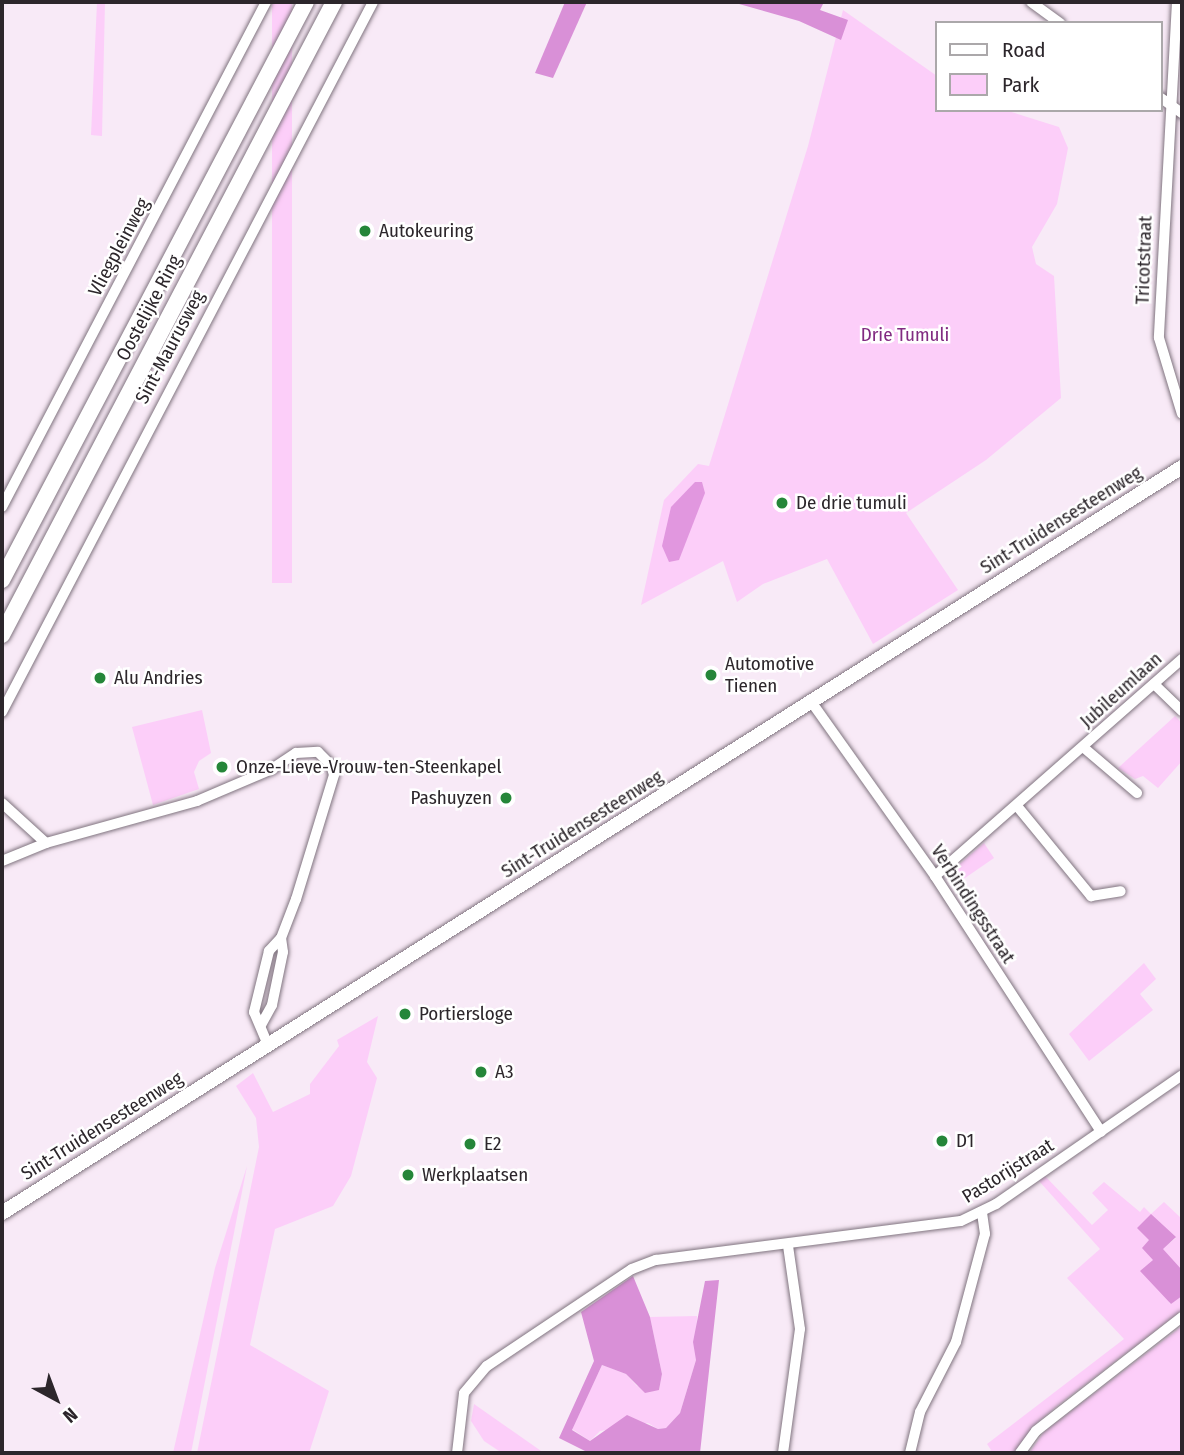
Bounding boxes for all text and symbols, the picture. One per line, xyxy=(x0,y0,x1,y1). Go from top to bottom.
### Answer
legend xyxy=(936,21,1163,112)
text: Road xyxy=(1002,37,1046,63)
text: Park xyxy=(1002,72,1039,98)
street label: Vliegpleinweg xyxy=(84,194,154,300)
street label: Tricotstraat xyxy=(1131,215,1157,305)
place label: Autokeuring xyxy=(379,220,473,242)
marker: Autokeuring xyxy=(357,223,373,239)
street label: Oostelijke Ring xyxy=(112,251,186,365)
street label: Sint-Maurusweg xyxy=(131,287,209,407)
park label: Drie Tumuli xyxy=(861,324,949,346)
street label: Sint-Truidensesteenweg xyxy=(976,461,1146,579)
place label: De drie tumuli xyxy=(796,492,907,514)
marker: De drie tumuli xyxy=(774,495,790,511)
street label: Jubileumlaan xyxy=(1075,647,1167,733)
place label: Automotive Tienen xyxy=(725,653,814,697)
place label: Alu Andries xyxy=(114,667,203,689)
marker: Automotive Tienen xyxy=(703,667,719,683)
marker: Alu Andries xyxy=(92,670,108,686)
place label: Onze-Lieve-Vrouw-ten-Steenkapel xyxy=(236,756,502,778)
marker: Onze-Lieve-Vrouw-ten-Steenkapel xyxy=(214,759,230,775)
street label: Sint-Truidensesteenweg xyxy=(497,765,667,883)
place label: Pashuyzen xyxy=(411,787,492,809)
marker: Pashuyzen xyxy=(498,790,514,806)
street label: Verbindingsstraat xyxy=(926,840,1020,968)
place label: Portiersloge xyxy=(419,1003,513,1025)
marker: Portiersloge xyxy=(397,1006,413,1022)
place label: A3 xyxy=(495,1061,514,1083)
marker: A3 xyxy=(473,1064,489,1080)
street label: Sint-Truidensesteenweg xyxy=(17,1067,187,1185)
place label: D1 xyxy=(956,1130,974,1152)
place label: E2 xyxy=(484,1133,501,1155)
marker: D1 xyxy=(934,1133,950,1149)
street label: Pastorijstraat xyxy=(958,1134,1058,1208)
marker: E2 xyxy=(462,1136,478,1152)
place label: Werkplaatsen xyxy=(422,1164,528,1186)
marker: Werkplaatsen xyxy=(400,1167,416,1183)
north arrow xyxy=(21,1364,91,1434)
text: N xyxy=(58,1403,82,1428)

